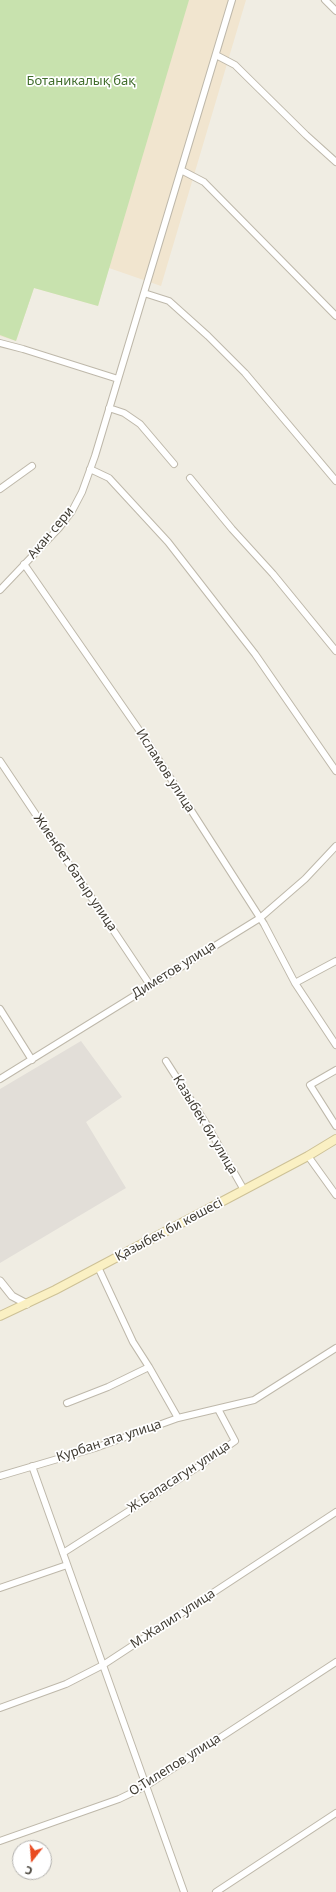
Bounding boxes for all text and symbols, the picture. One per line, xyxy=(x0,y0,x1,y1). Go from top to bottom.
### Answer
park label: Ботаникалық бақ xyxy=(26,73,136,89)
street label: Акан сери xyxy=(25,504,77,562)
street label: Исламов улица xyxy=(132,726,198,816)
street label: Жиенбет батыр улица xyxy=(30,811,120,935)
street label: Диметов улица xyxy=(129,938,219,1002)
street label: Казыбек би улица xyxy=(169,1073,241,1177)
street label: Қазыбек би көшесі xyxy=(113,1195,225,1265)
street label: Курбан ата улица xyxy=(55,1417,163,1465)
street label: Ж.Баласагун улица xyxy=(125,1438,233,1516)
street label: М.Жалил улица xyxy=(128,1586,218,1652)
street label: О.Тилепов улица xyxy=(126,1731,224,1799)
north arrow xyxy=(12,1840,52,1880)
text: С xyxy=(23,1863,34,1879)

